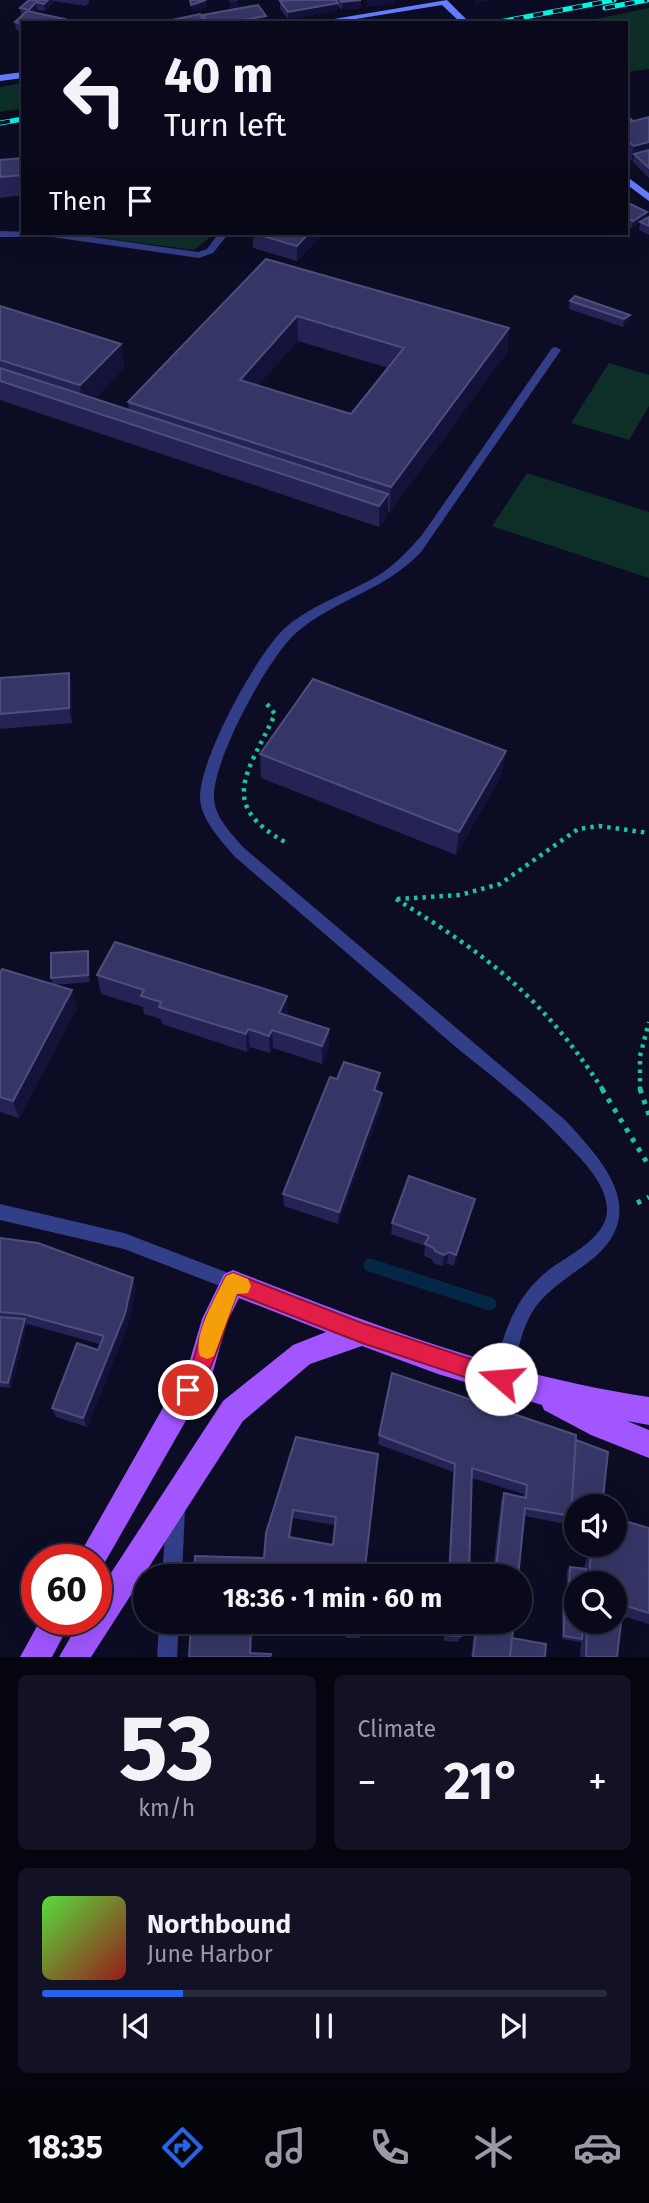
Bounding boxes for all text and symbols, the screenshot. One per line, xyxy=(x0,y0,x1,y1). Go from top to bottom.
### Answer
text: 40 m xyxy=(164,46,273,105)
icon: left xyxy=(49,49,140,140)
text: Turn left xyxy=(164,106,286,144)
icon: arrive xyxy=(121,182,159,220)
text: Then xyxy=(49,186,107,217)
position arrow xyxy=(464,1342,538,1416)
pin xyxy=(158,1360,218,1420)
icon: arrive xyxy=(169,1371,207,1409)
map controls xyxy=(564,1494,627,1634)
button: sound xyxy=(564,1494,627,1557)
speed limit sign: 60 xyxy=(21,1544,112,1635)
button: search xyxy=(564,1571,627,1634)
text: 18:36 · 1 min · 60 m xyxy=(223,1583,442,1614)
text: 53 xyxy=(119,1694,214,1803)
text: Climate xyxy=(358,1715,436,1743)
text: 21° xyxy=(444,1750,521,1813)
text: − xyxy=(358,1759,377,1805)
text: + xyxy=(588,1759,607,1805)
text: km/h xyxy=(138,1794,195,1822)
text: Northbound xyxy=(147,1909,291,1940)
text: June Harbor xyxy=(147,1940,273,1968)
icon: previous xyxy=(117,2007,155,2045)
icon: pause xyxy=(305,2007,343,2045)
icon: next xyxy=(494,2007,532,2045)
icon: directions xyxy=(158,2123,207,2172)
icon: music xyxy=(261,2123,310,2172)
icon: phone xyxy=(365,2123,414,2172)
icon: climate xyxy=(469,2123,518,2172)
icon: car xyxy=(573,2123,622,2172)
text: 18:35 xyxy=(27,2128,103,2166)

